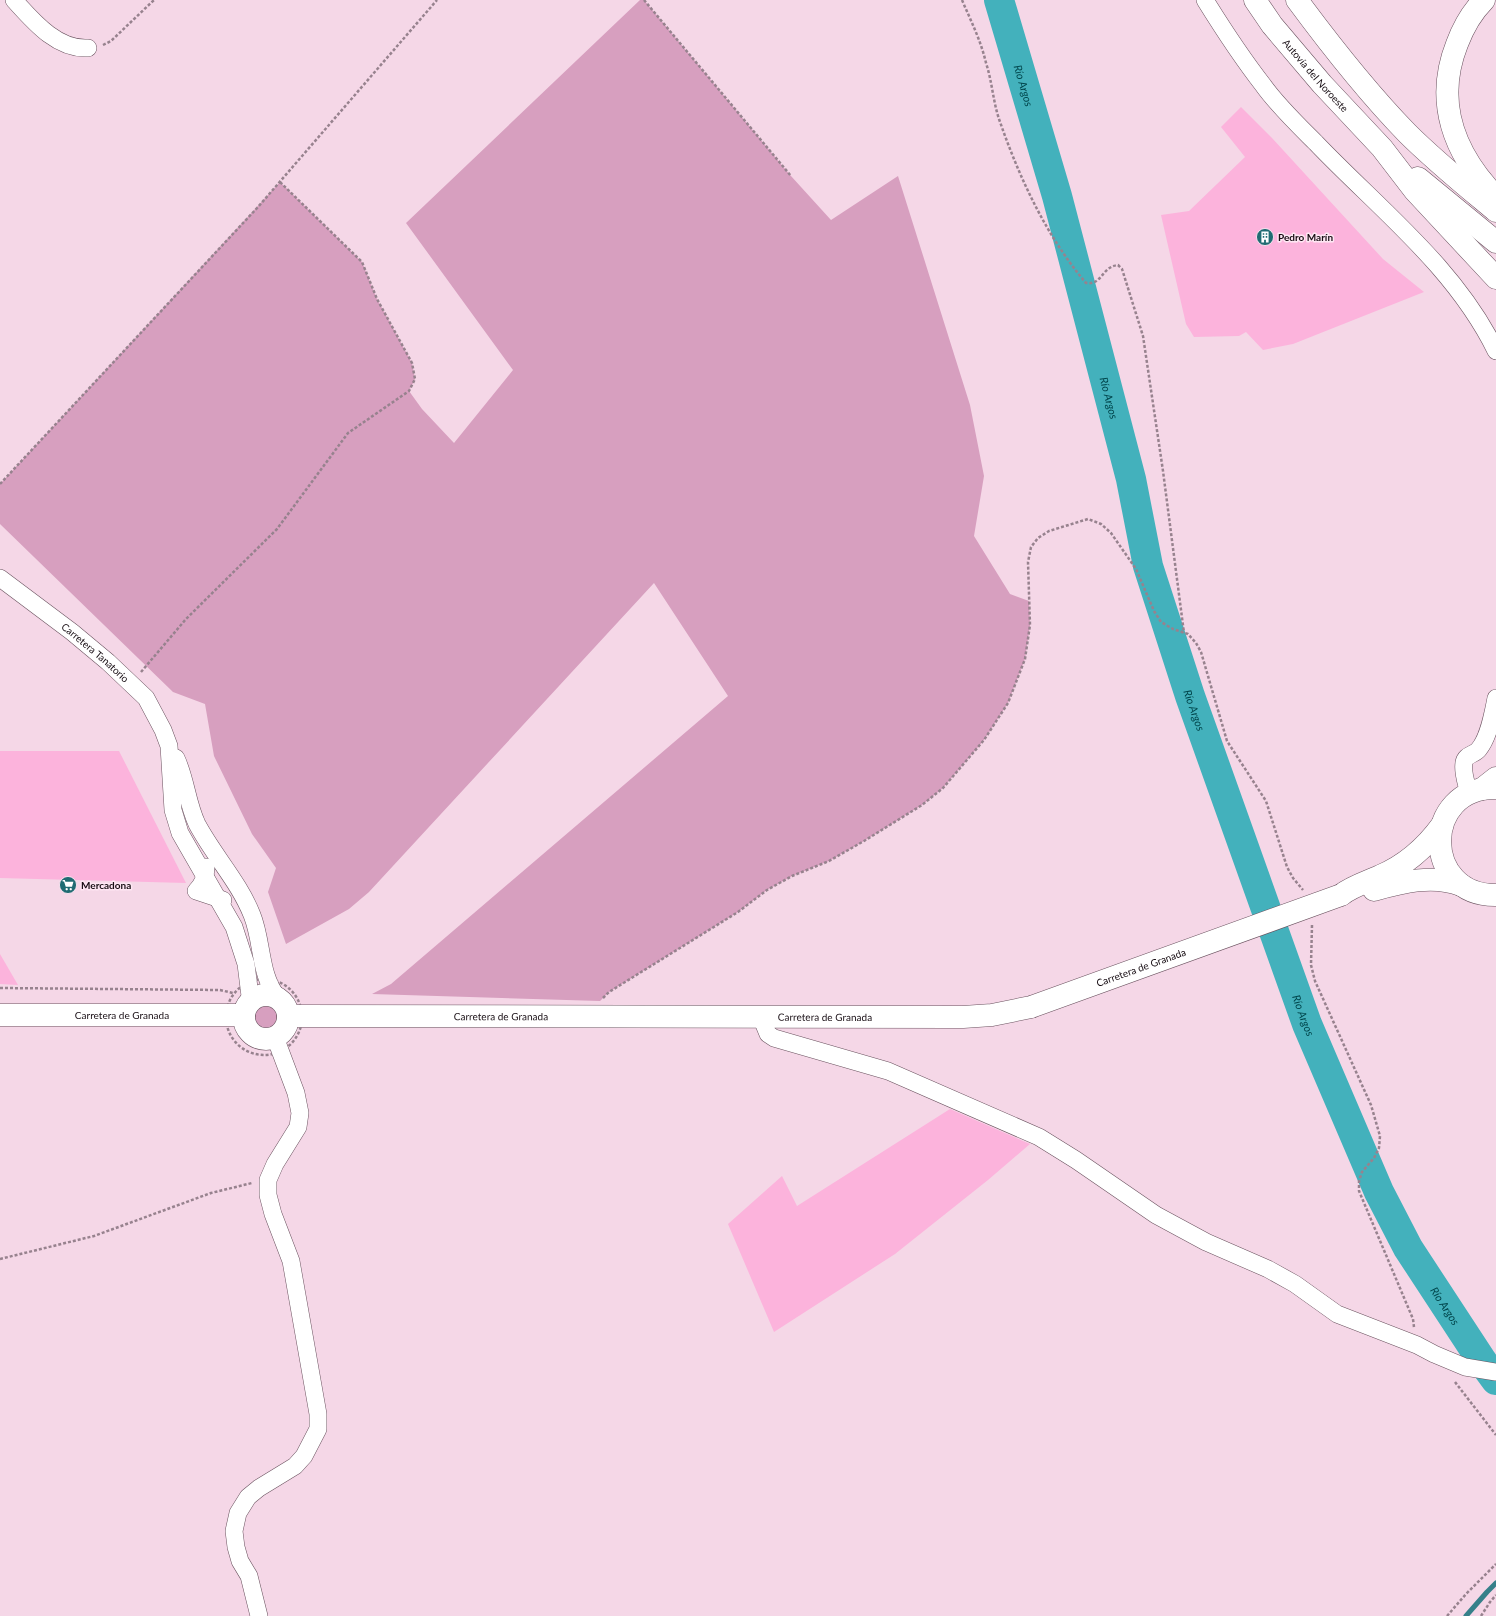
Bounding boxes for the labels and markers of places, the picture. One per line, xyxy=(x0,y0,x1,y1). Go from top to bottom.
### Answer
building icon: Pedro Marín xyxy=(1255,227,1275,247)
place label: Pedro Marín xyxy=(1278,231,1333,243)
supermarket icon: Mercadona xyxy=(58,875,78,895)
place label: Mercadona xyxy=(81,879,131,891)

